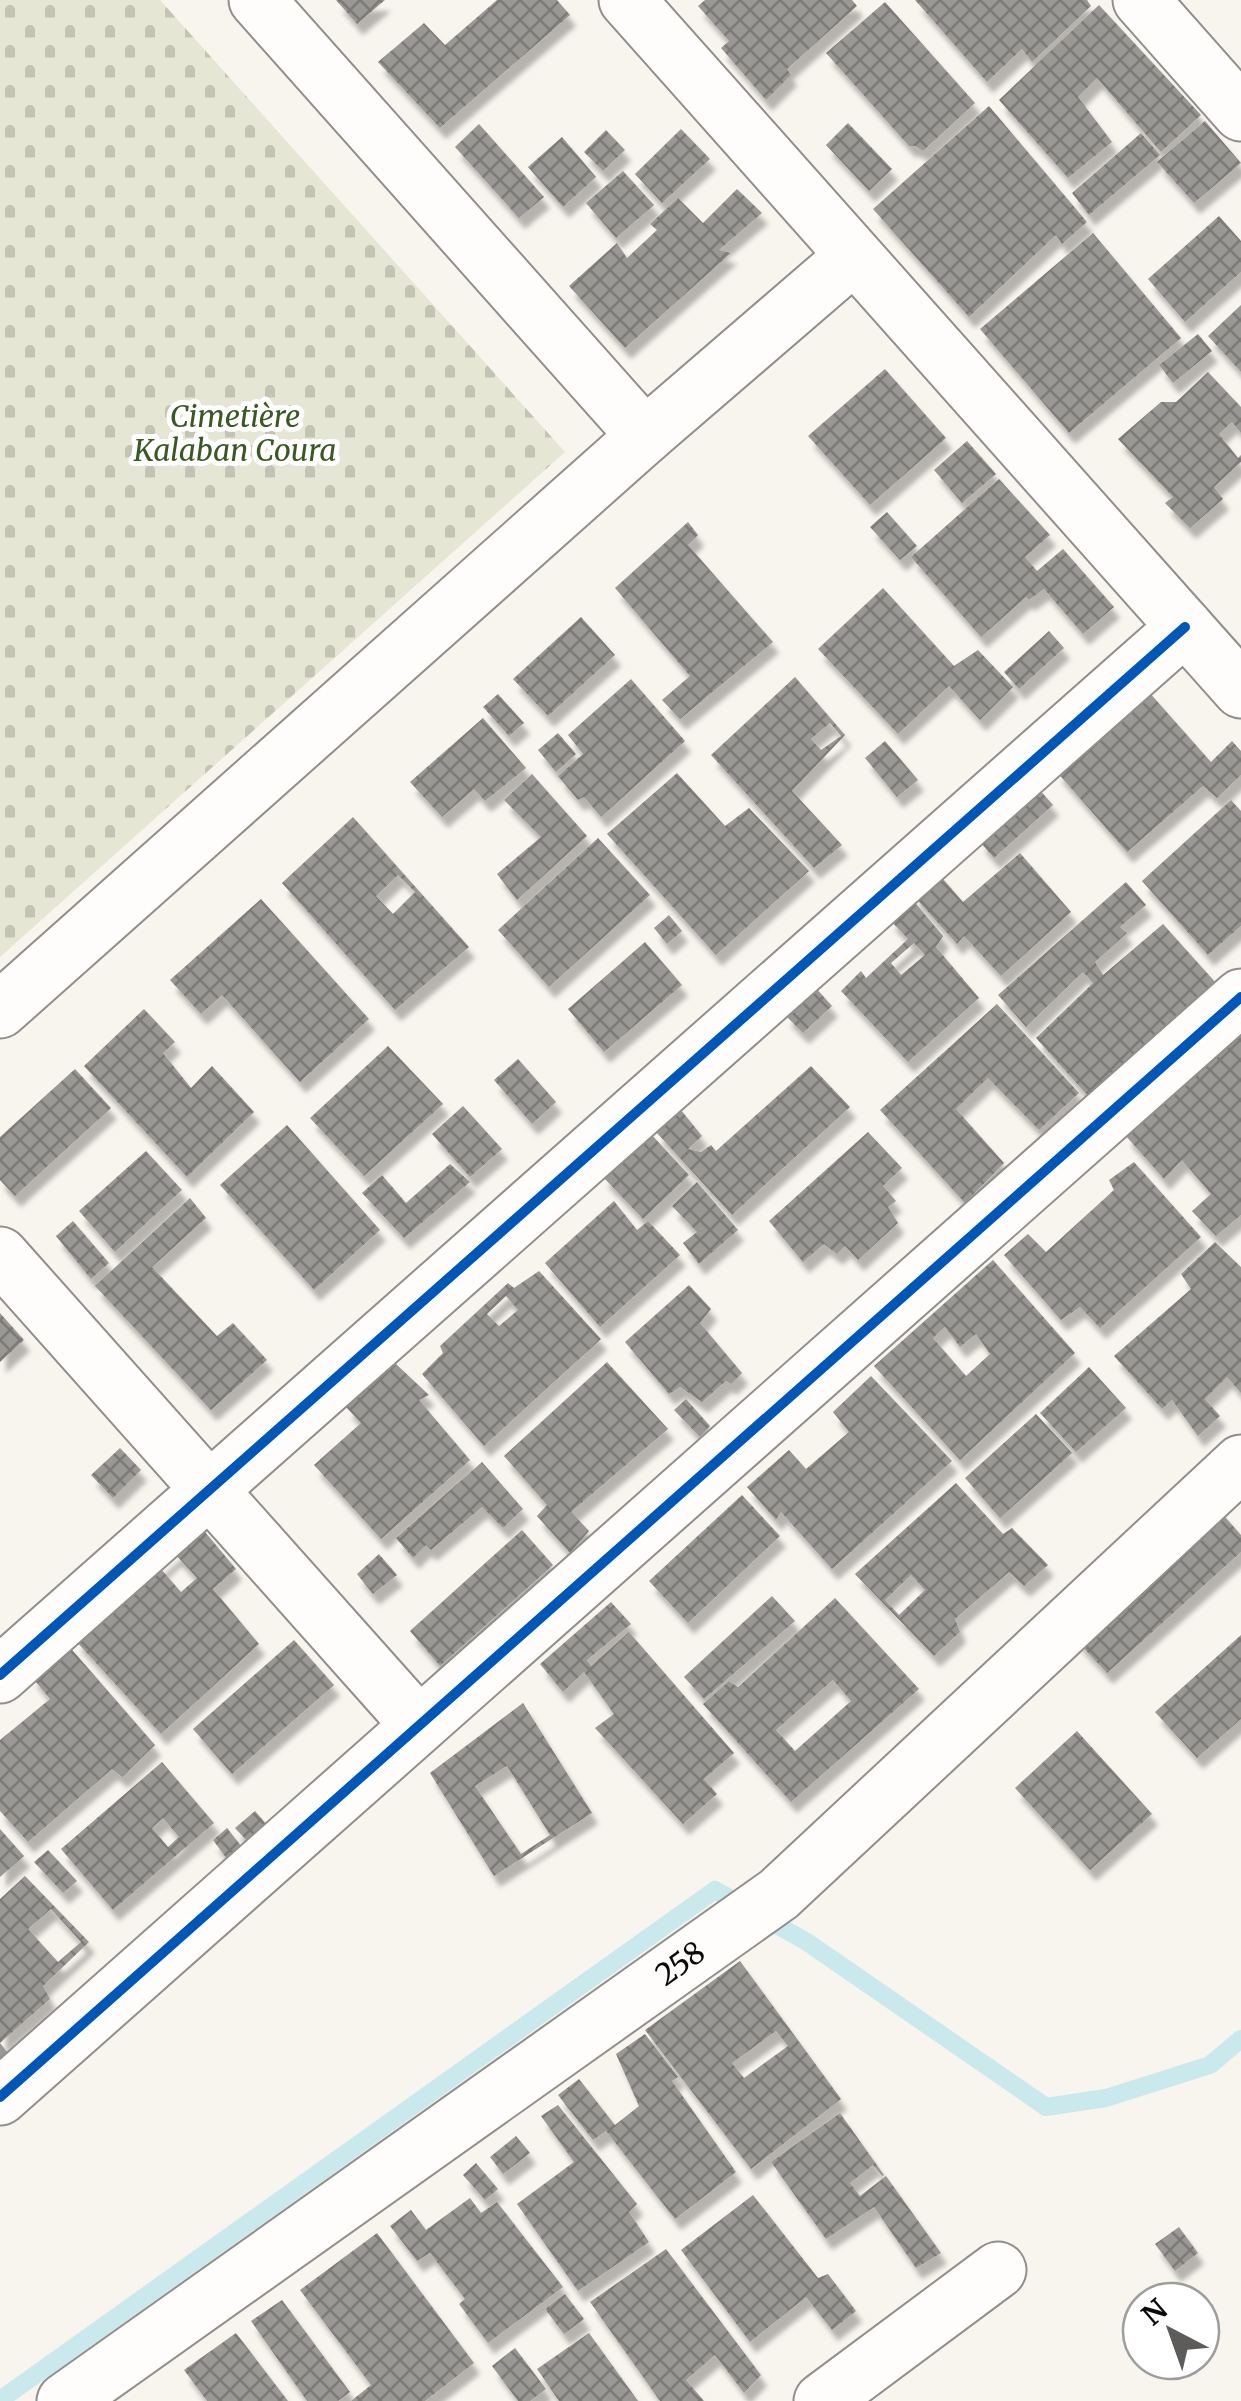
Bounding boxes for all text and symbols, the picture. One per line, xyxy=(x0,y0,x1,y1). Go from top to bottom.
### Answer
park label: Cimetière Kalaban Coura xyxy=(133,397,336,469)
street label: 258 xyxy=(648,1933,712,1993)
north arrow xyxy=(1121,2281,1221,2381)
text: N xyxy=(1134,2291,1175,2333)

